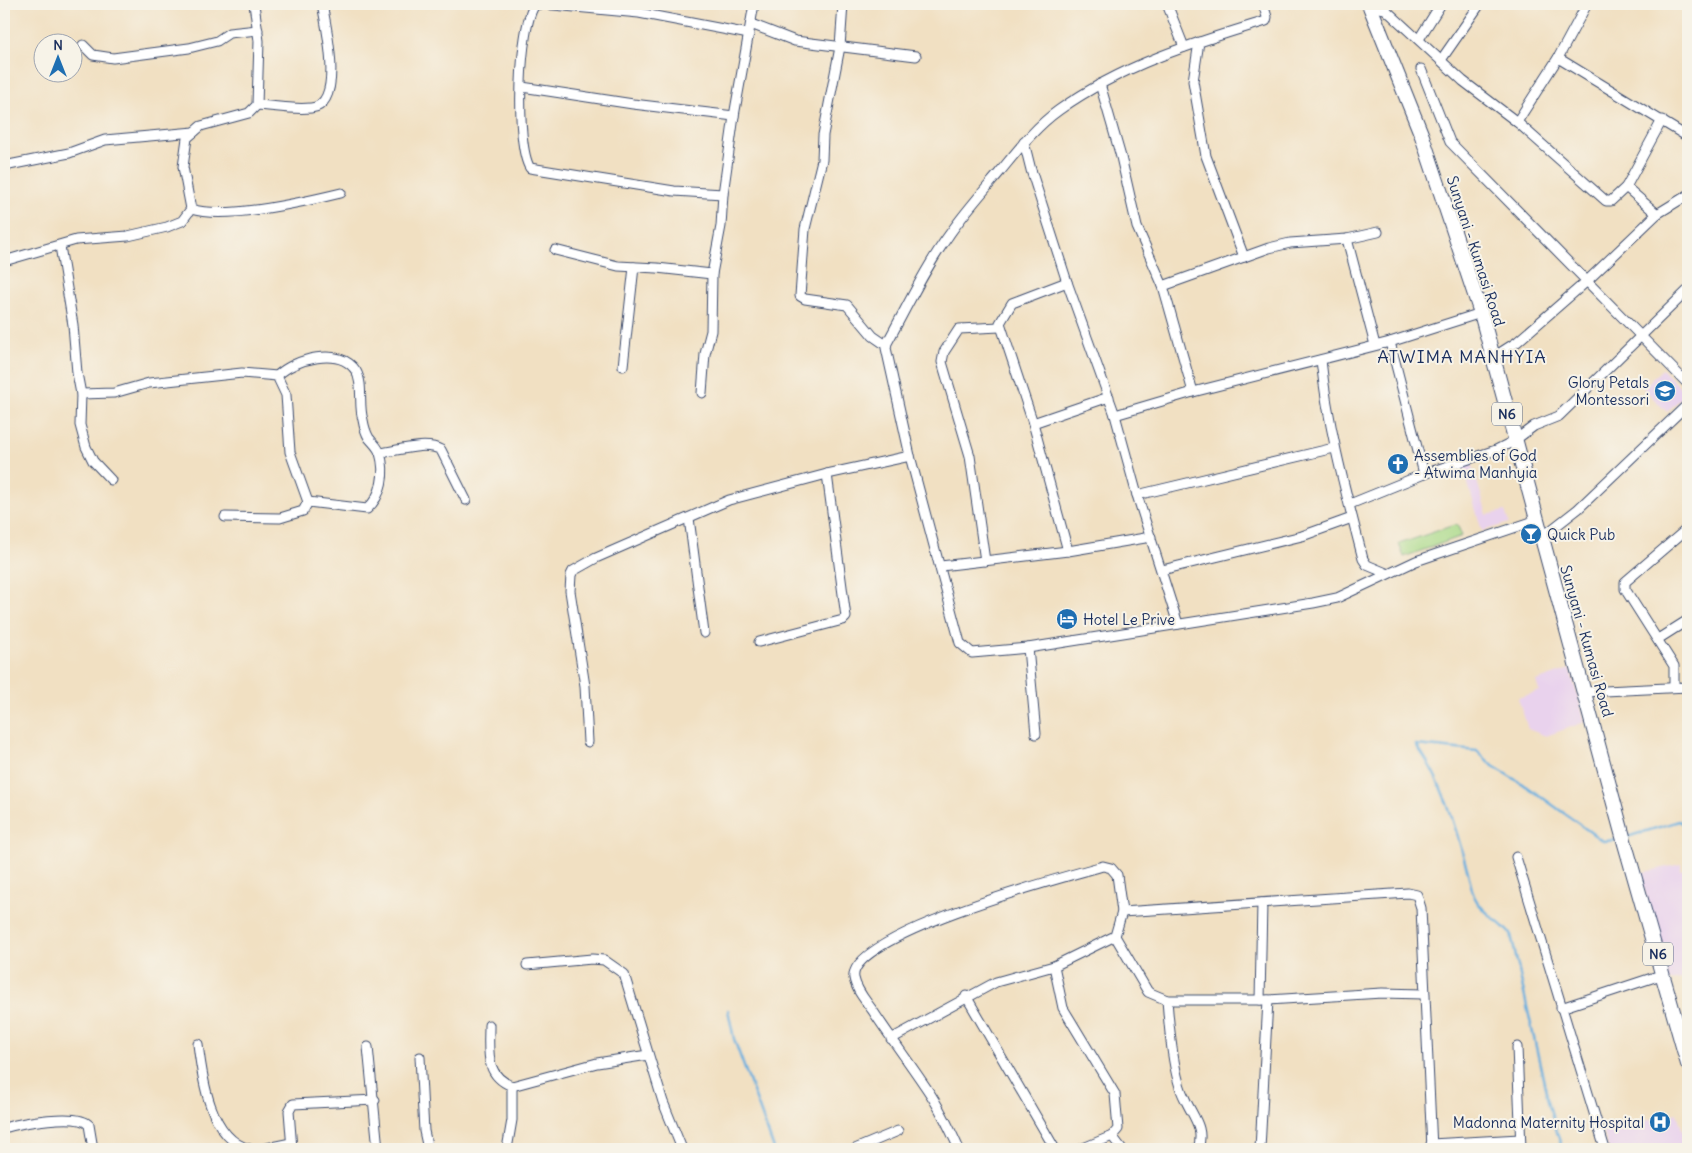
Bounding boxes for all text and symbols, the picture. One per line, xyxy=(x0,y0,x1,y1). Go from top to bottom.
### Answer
north arrow xyxy=(32,32,82,82)
text: N xyxy=(53,36,63,54)
street label: Sunyani - Kumasi Road xyxy=(1443,173,1509,329)
district label: ATWIMA MANHYIA xyxy=(1377,345,1547,368)
place label: Glory Petals Montessori xyxy=(1568,373,1649,409)
school or university icon: Glory Petals Montessori xyxy=(1653,379,1677,403)
road number: N6 xyxy=(1492,402,1522,426)
place label: Assemblies of God - Atwima Manhyia xyxy=(1414,446,1538,482)
church icon: Assemblies of God - Atwima Manhyia xyxy=(1386,452,1410,476)
bar icon: Quick Pub xyxy=(1519,522,1543,546)
place label: Quick Pub xyxy=(1547,525,1615,544)
street label: Sunyani - Kumasi Road xyxy=(1556,563,1618,719)
hotel icon: Hotel Le Prive xyxy=(1055,607,1079,631)
place label: Hotel Le Prive xyxy=(1083,610,1175,629)
road number: N6 xyxy=(1643,942,1673,966)
hospital icon: Madonna Maternity Hospital xyxy=(1648,1110,1672,1134)
place label: Madonna Maternity Hospital xyxy=(1453,1113,1644,1132)

